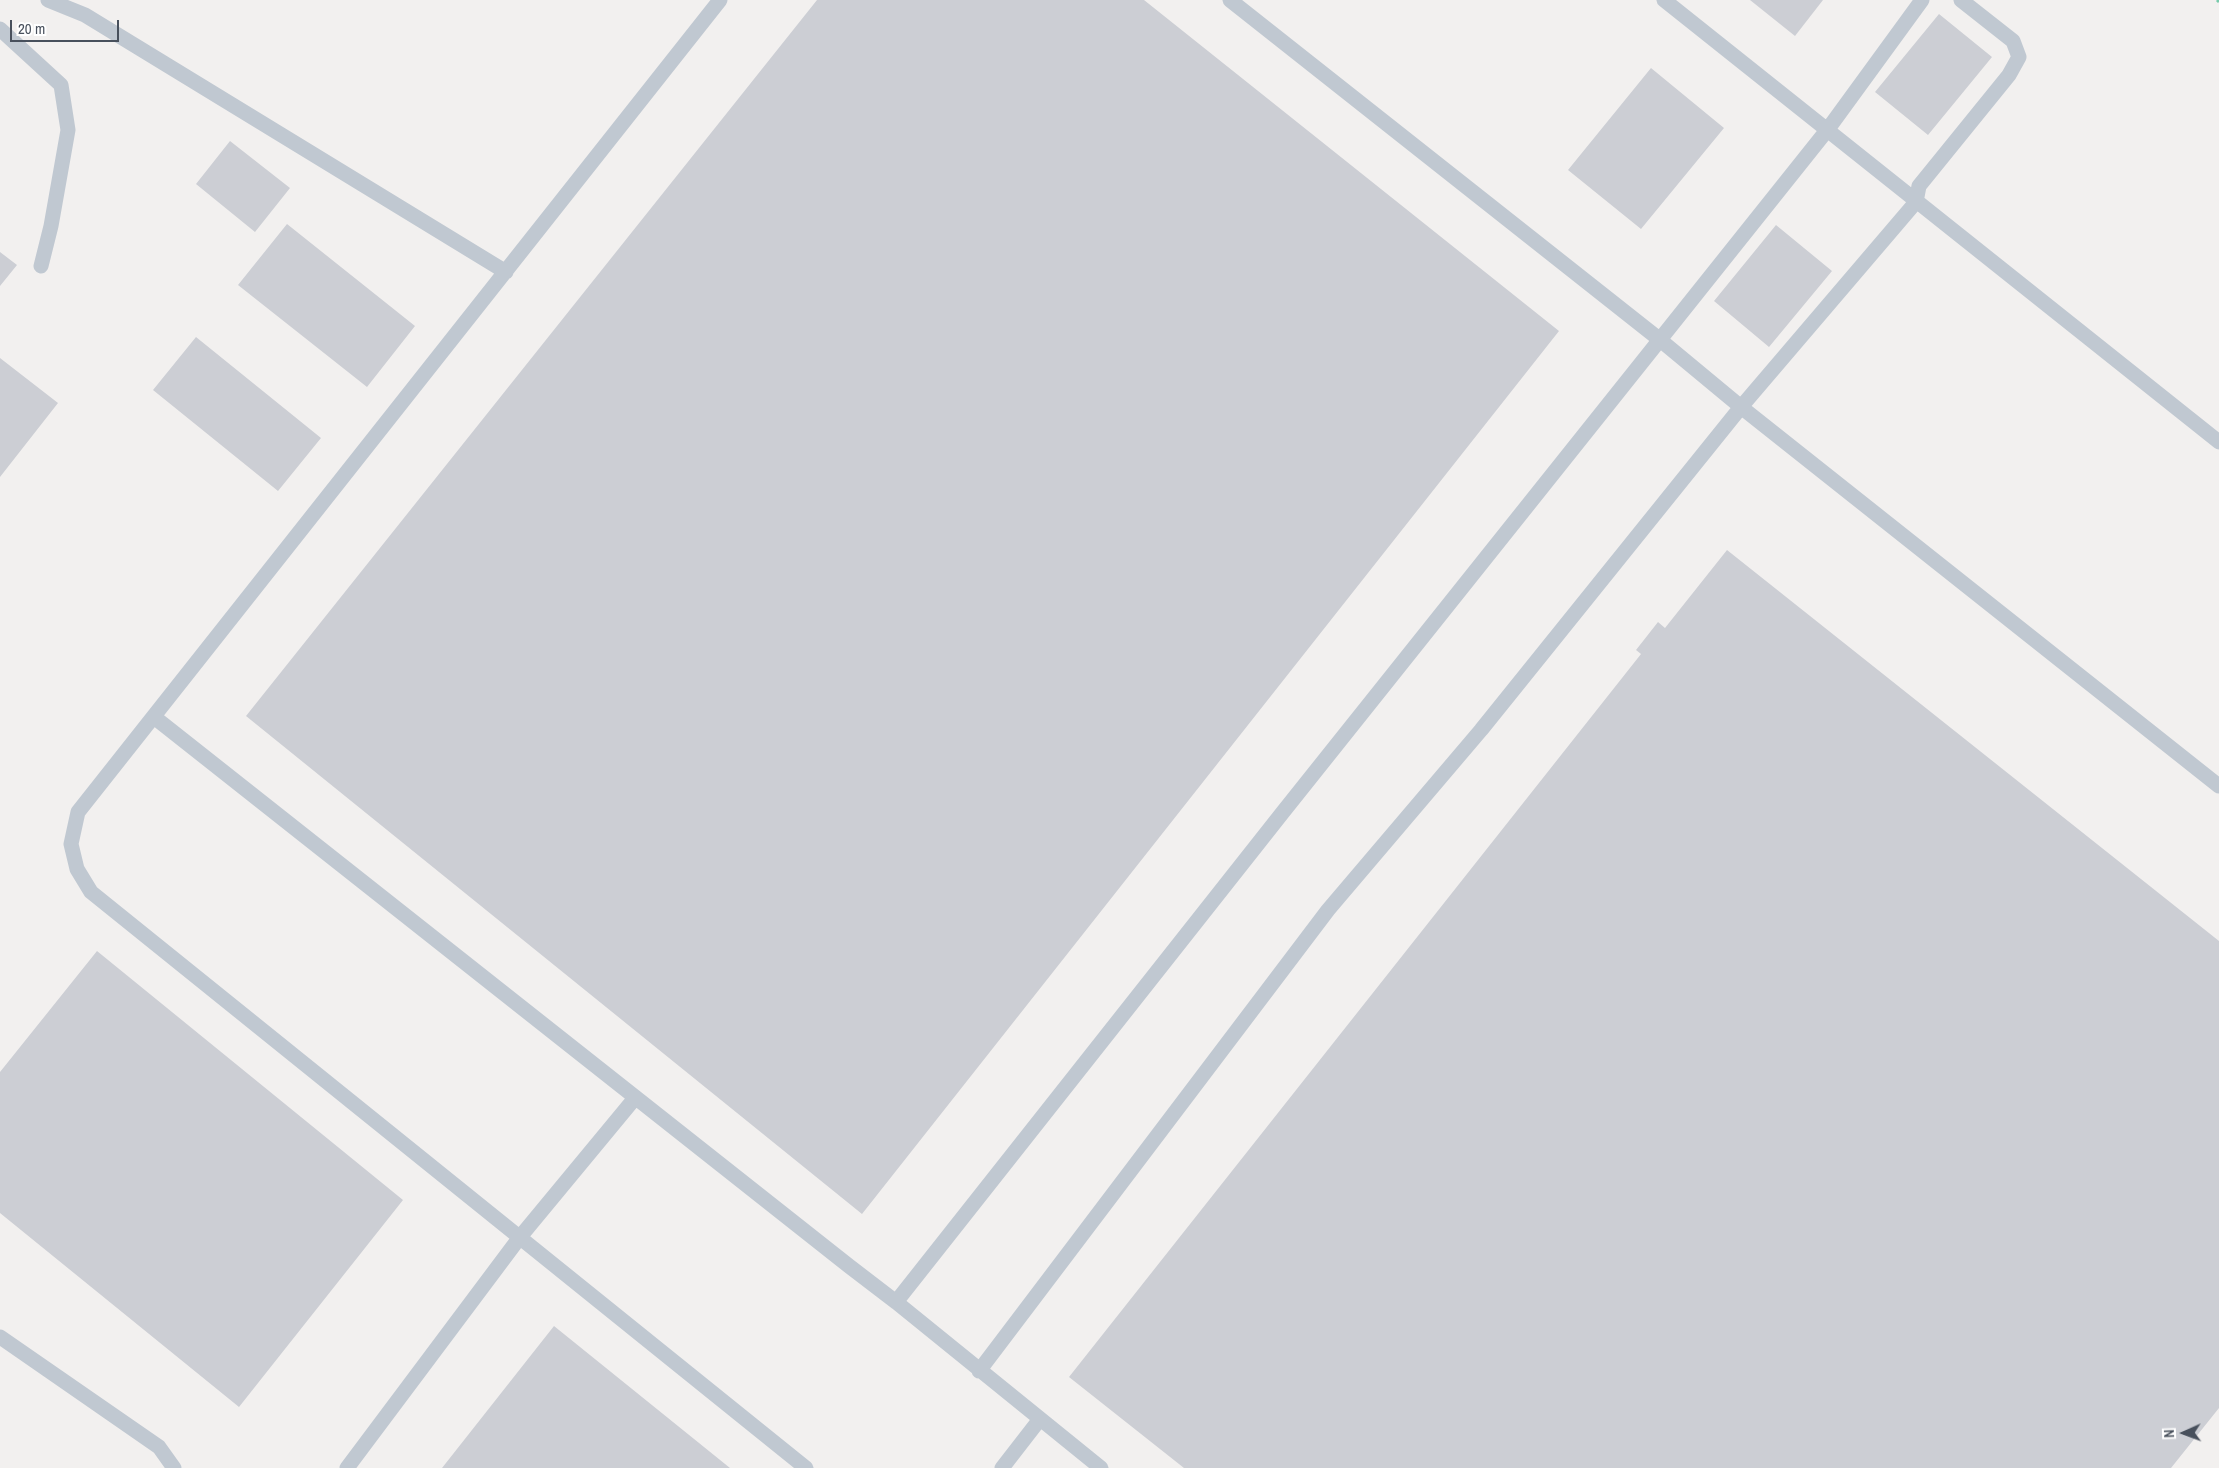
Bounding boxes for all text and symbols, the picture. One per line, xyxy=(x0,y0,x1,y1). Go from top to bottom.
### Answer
scale bar xyxy=(12,10,121,42)
text: 20 m xyxy=(18,18,45,39)
north arrow xyxy=(2159,1408,2209,1458)
text: N xyxy=(2160,1429,2178,1438)

